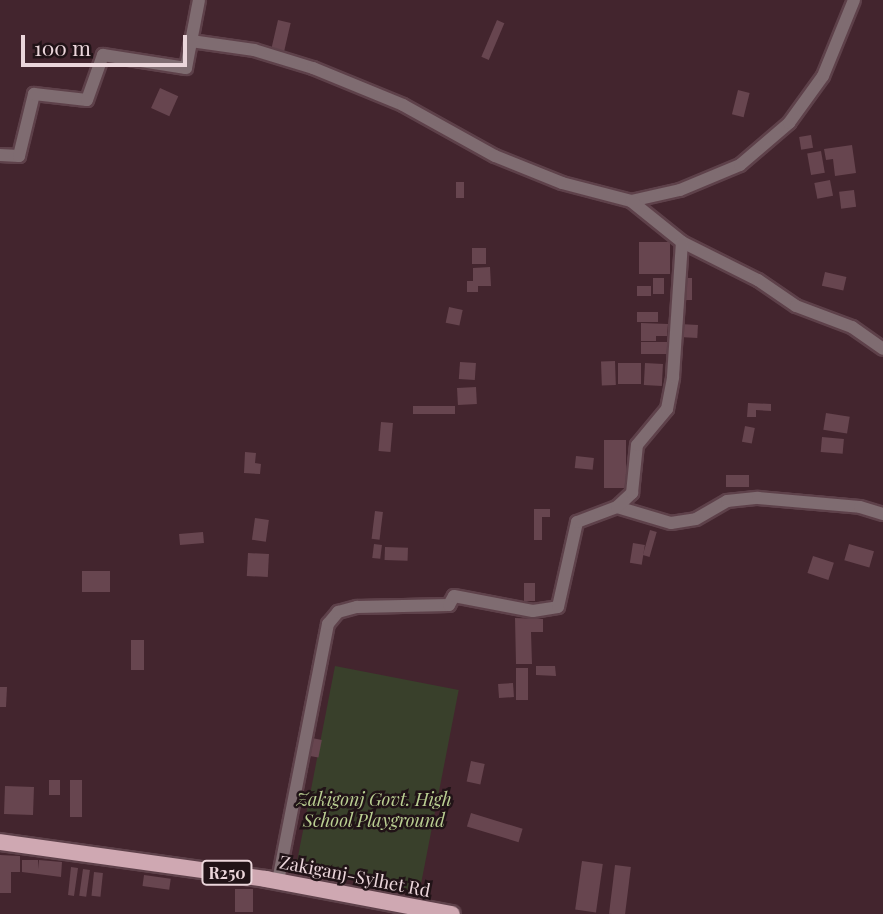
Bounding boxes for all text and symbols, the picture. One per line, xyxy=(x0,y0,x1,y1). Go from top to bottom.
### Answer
scale bar xyxy=(24,21,191,65)
text: 100 m xyxy=(34,33,91,61)
park label: Zakigonj Govt. High School Playground xyxy=(296,789,452,832)
street label: Zakiganj-Sylhet Rd xyxy=(277,851,433,901)
road number: R250 xyxy=(201,860,253,886)

